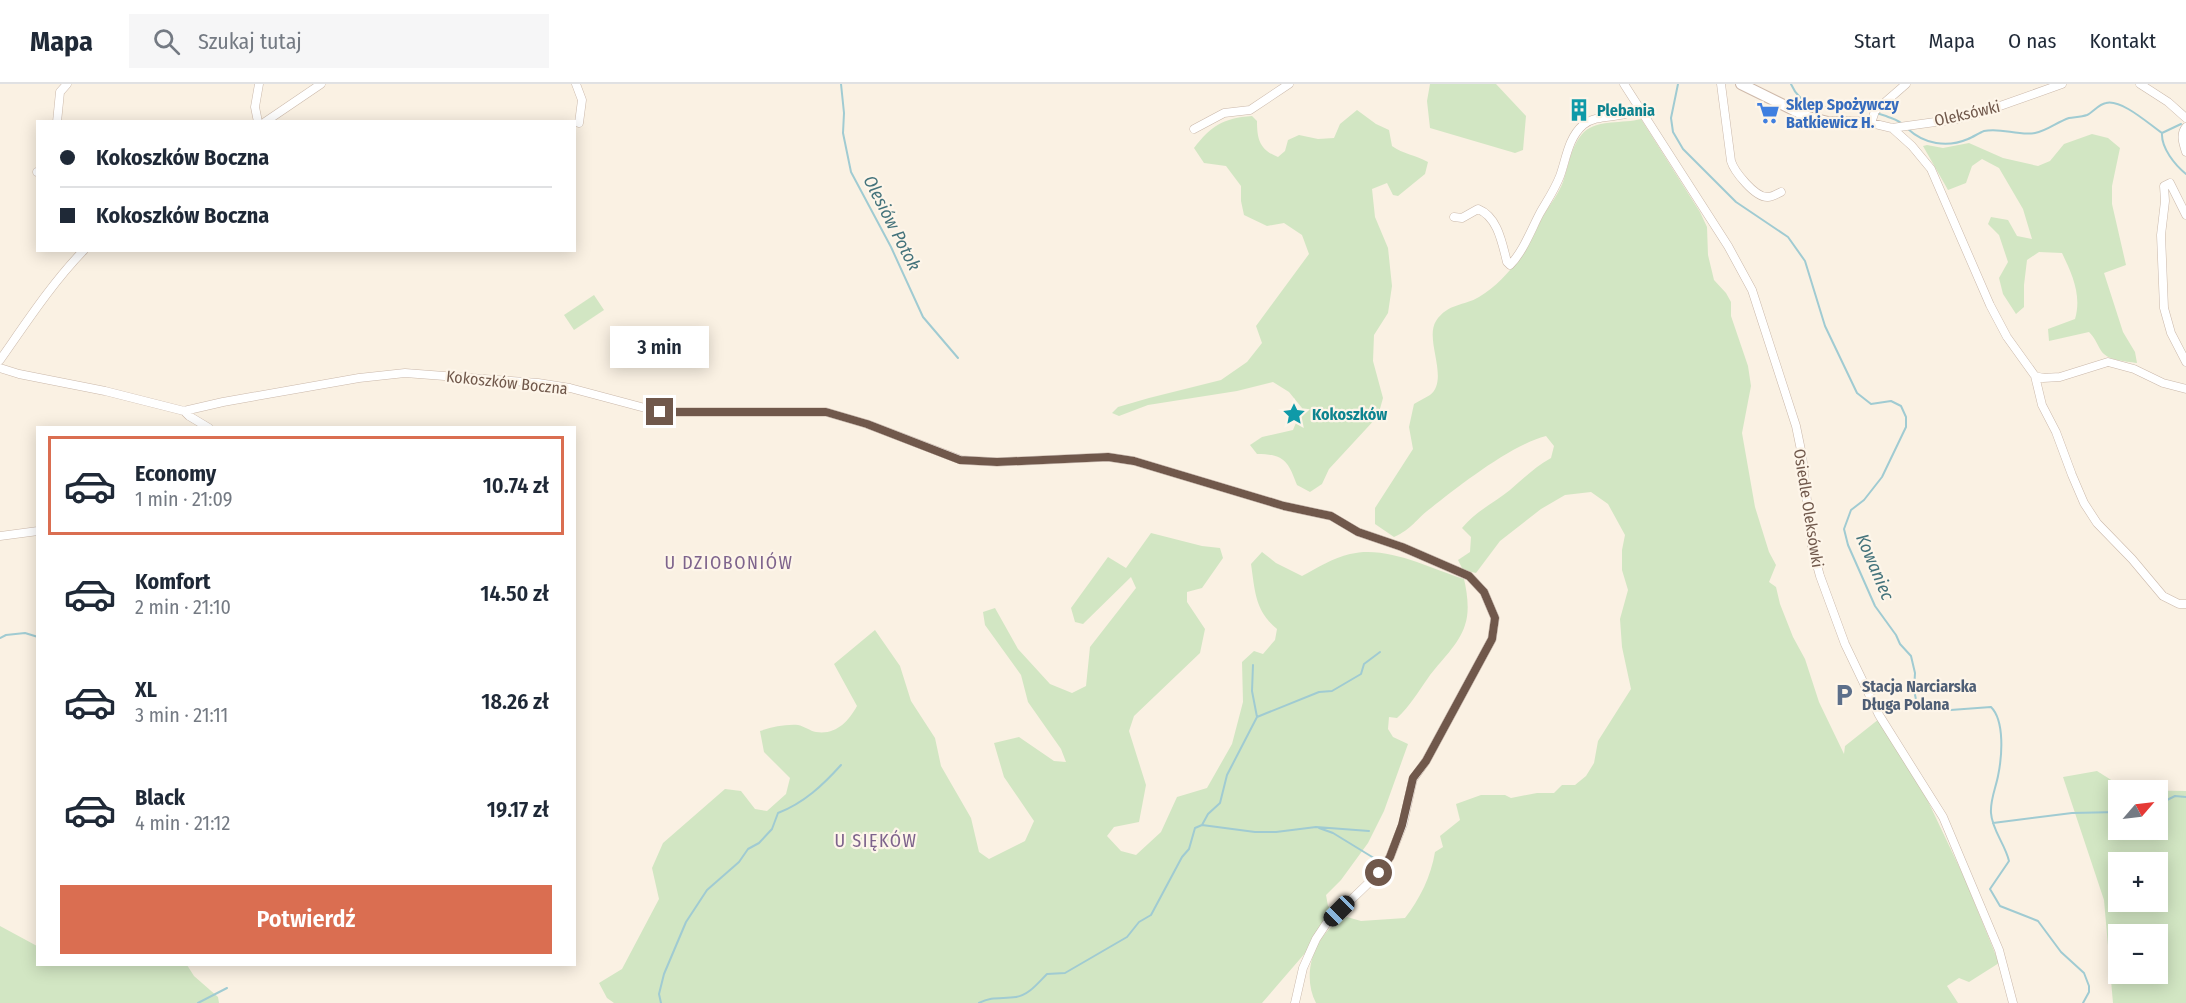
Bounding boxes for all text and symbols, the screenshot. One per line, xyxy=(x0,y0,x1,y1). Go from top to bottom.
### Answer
search box xyxy=(129,14,549,68)
text: Mapa xyxy=(30,25,93,58)
icon: search xyxy=(150,25,183,58)
text: Szukaj tutaj xyxy=(198,28,302,55)
text: Start xyxy=(1854,28,1896,54)
text: Mapa xyxy=(1929,28,1975,54)
text: O nas xyxy=(2008,28,2056,54)
text: Kontakt xyxy=(2089,28,2156,54)
place label: Sklep Spożywczy Batkiewicz H. xyxy=(1786,95,1899,132)
building icon: Plebania xyxy=(1566,97,1592,123)
street label: Oleksówki xyxy=(1932,97,2002,130)
supermarket icon: Sklep Spożywczy Batkiewicz H. xyxy=(1755,100,1781,126)
place label: Plebania xyxy=(1597,101,1655,120)
text: Kokoszków Boczna xyxy=(96,144,269,171)
water label: Olesiów Potok xyxy=(859,172,925,274)
text: Kokoszków Boczna xyxy=(96,202,269,229)
callout: 3 min xyxy=(610,325,710,367)
text: 3 min xyxy=(637,335,682,359)
street label: Kokoszków Boczna xyxy=(445,367,569,398)
route end xyxy=(646,398,673,425)
place icon: Kokoszków xyxy=(1281,401,1307,427)
place label: Kokoszków xyxy=(1312,405,1387,424)
street label: Osiedle Oleksówki xyxy=(1790,447,1827,569)
icon: car xyxy=(63,459,117,513)
text: Economy xyxy=(135,460,216,487)
text: 10.74 zł xyxy=(483,472,549,499)
text: 1 min · 21:09 xyxy=(135,487,233,511)
water label: Kowaniec xyxy=(1851,531,1899,604)
district label: U DZIOBONIÓW xyxy=(665,551,793,574)
icon: car xyxy=(63,567,117,621)
text: Komfort xyxy=(135,568,210,595)
text: 14.50 zł xyxy=(480,580,549,607)
text: 2 min · 21:10 xyxy=(135,595,231,619)
icon: car xyxy=(63,675,117,729)
text: XL xyxy=(135,676,157,703)
place label: Stacja Narciarska Długa Polana xyxy=(1862,677,1977,714)
parking icon: Stacja Narciarska Długa Polana xyxy=(1831,682,1857,708)
text: 18.26 zł xyxy=(481,688,549,715)
text: 3 min · 21:11 xyxy=(135,703,228,727)
north arrow xyxy=(2108,780,2168,840)
map controls xyxy=(2108,780,2168,984)
icon: car xyxy=(63,783,117,837)
text: Black xyxy=(135,784,185,811)
text: 19.17 zł xyxy=(487,796,549,823)
text: 4 min · 21:12 xyxy=(135,811,230,835)
district label: U SIĘKÓW xyxy=(835,829,917,852)
button: + xyxy=(2108,852,2168,912)
route start xyxy=(1365,859,1392,886)
button: Potwierdź xyxy=(60,885,552,954)
car xyxy=(1320,892,1358,930)
button: − xyxy=(2108,924,2168,984)

